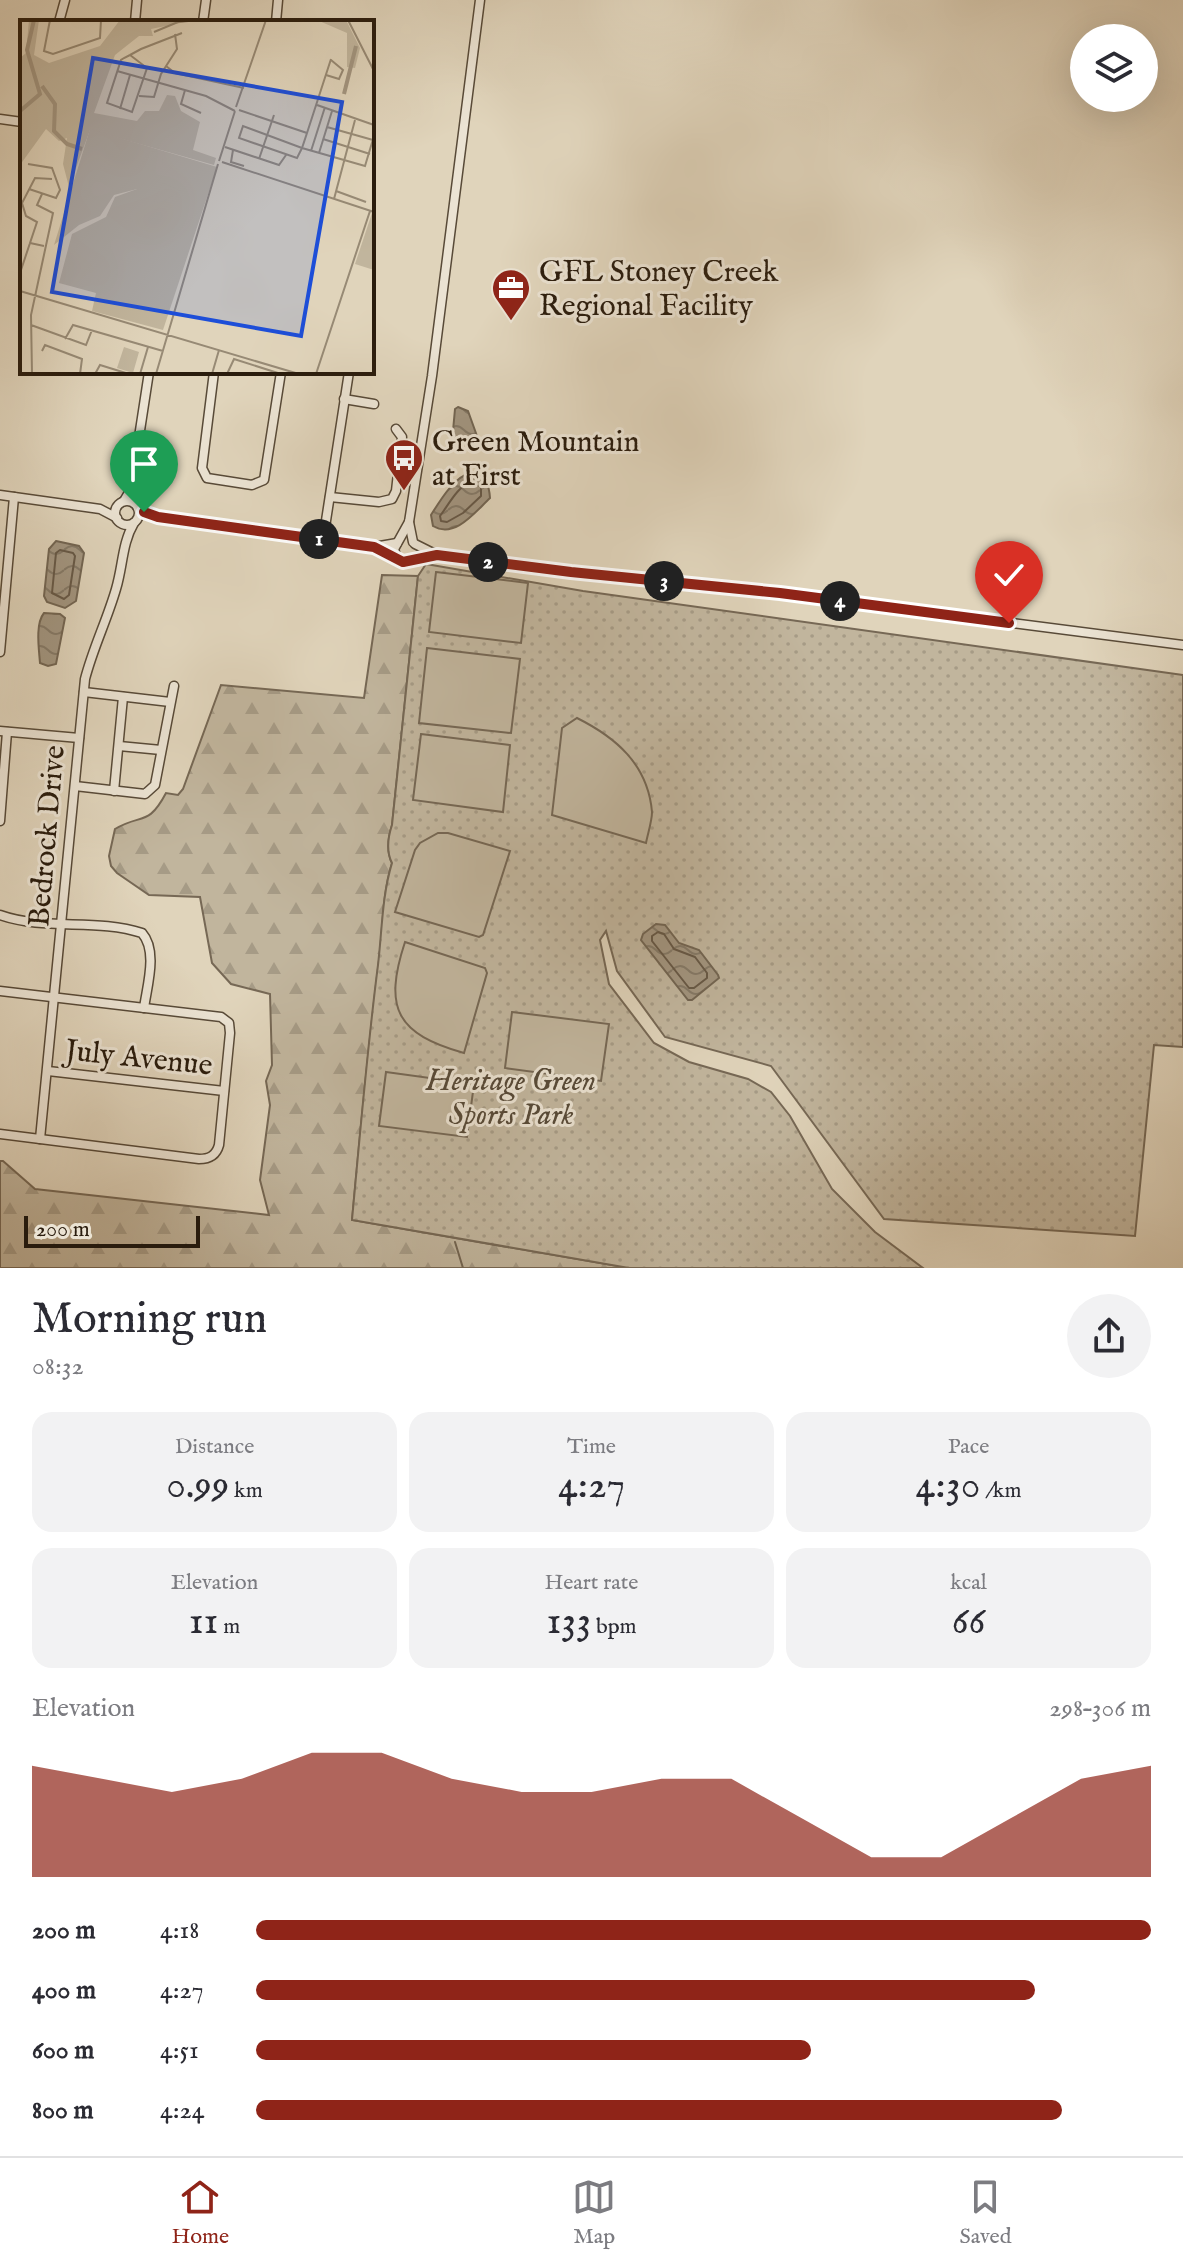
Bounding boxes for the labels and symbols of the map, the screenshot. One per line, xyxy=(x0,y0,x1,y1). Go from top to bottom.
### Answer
inset map xyxy=(20,20,374,374)
place label: GFL Stoney Creek Regional Facility xyxy=(539,254,779,326)
office icon: GFL Stoney Creek Regional Facility xyxy=(490,267,532,322)
place label: Green Mountain at First xyxy=(432,424,640,496)
pin xyxy=(110,430,178,512)
bus stop icon: Green Mountain at First xyxy=(383,437,425,492)
pin: 1 xyxy=(299,519,339,559)
pin xyxy=(975,541,1043,623)
pin: 2 xyxy=(468,542,508,582)
pin: 3 xyxy=(644,561,684,601)
pin: 4 xyxy=(820,581,860,621)
street label: Bedrock Drive xyxy=(21,744,75,929)
street label: July Avenue xyxy=(60,1032,214,1086)
park label: Heritage Green Sports Park xyxy=(425,1063,596,1135)
scale bar xyxy=(24,1212,200,1248)

